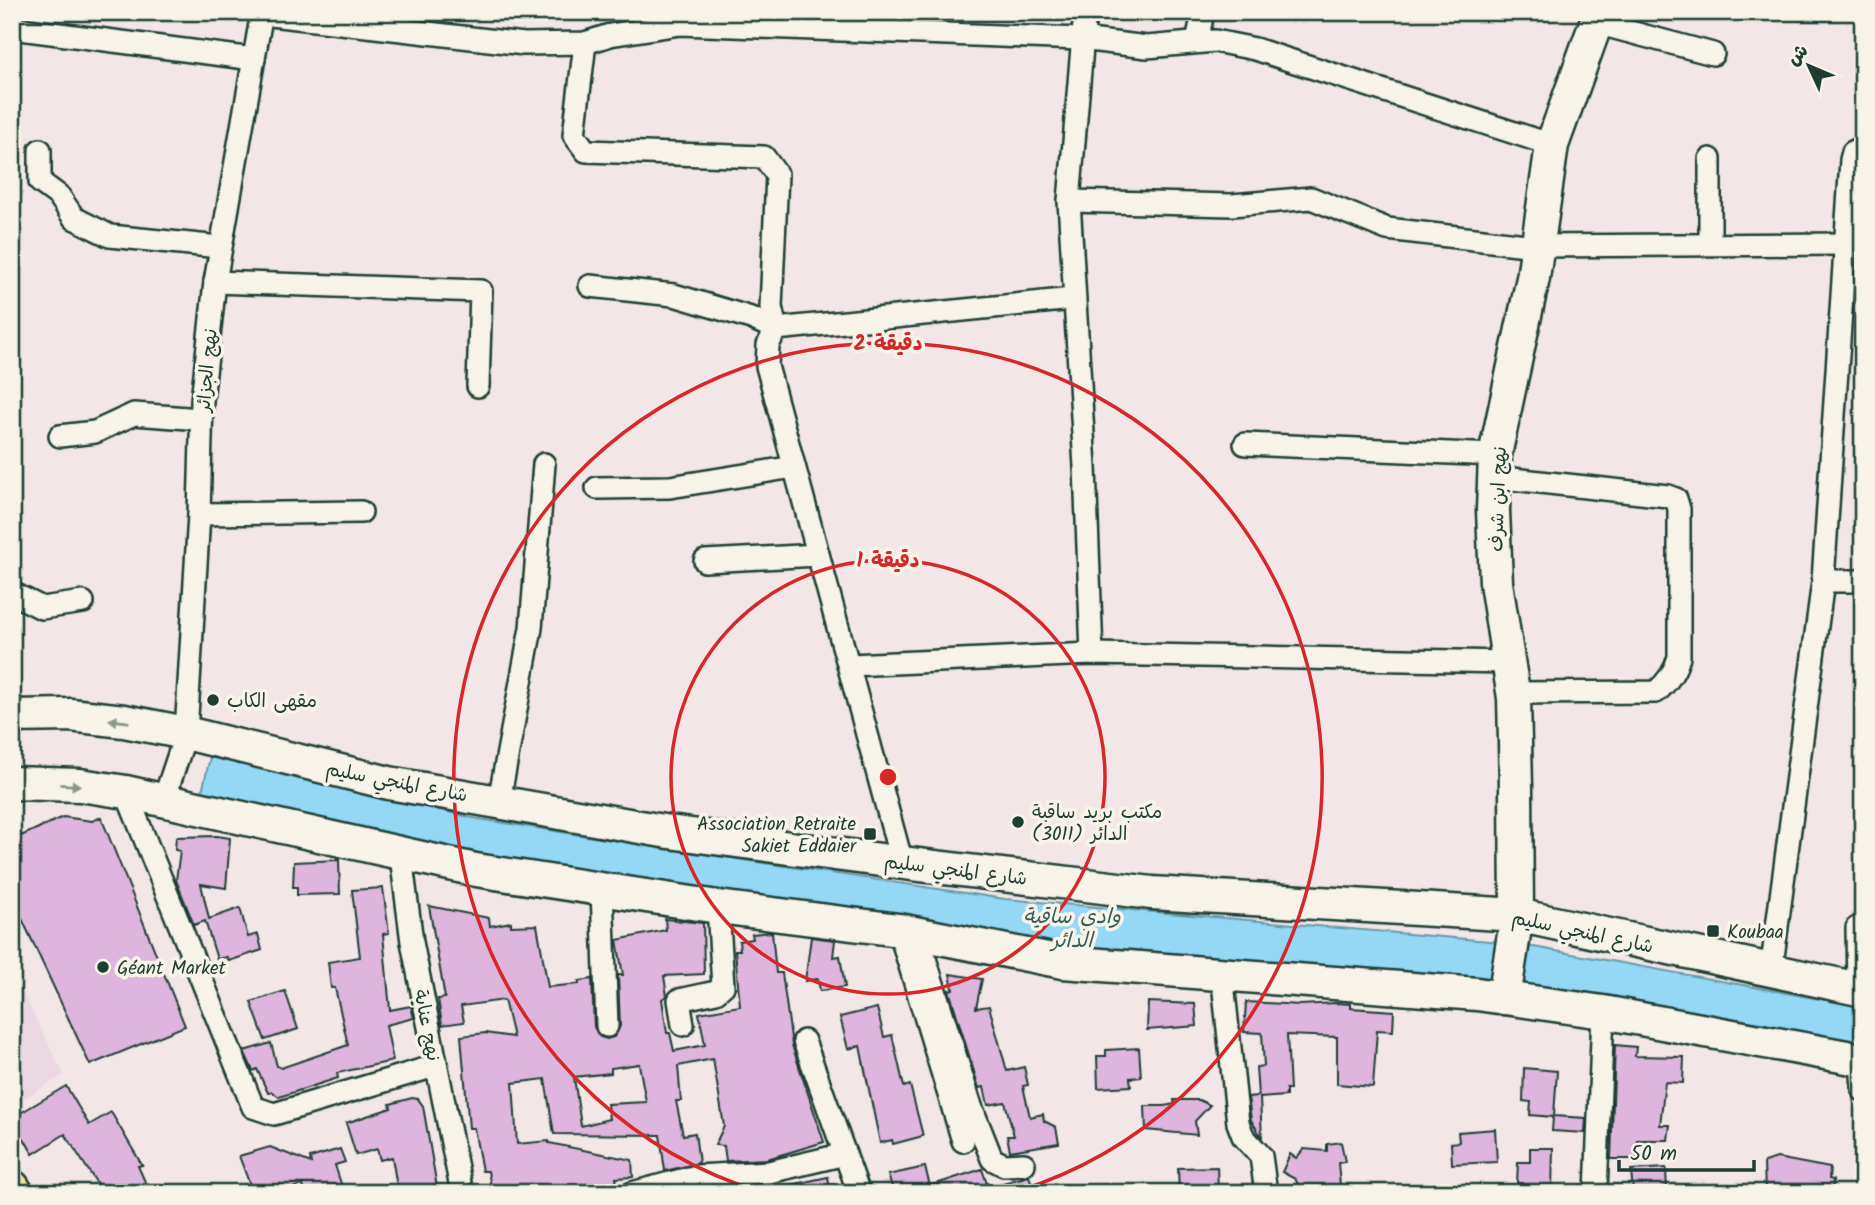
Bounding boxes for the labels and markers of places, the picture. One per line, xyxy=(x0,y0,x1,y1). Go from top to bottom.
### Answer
place label: مقهى الكاب xyxy=(227,687,317,717)
marker: مقهى الكاب xyxy=(205,692,221,708)
centre of rings xyxy=(876,765,900,789)
place label: مكتب بريد ساقية الدائر (3011) xyxy=(1032,798,1162,850)
place label: Association Retraite Sakiet Eddaier xyxy=(697,810,858,862)
marker: مكتب بريد ساقية الدائر (3011) xyxy=(1010,814,1026,830)
marker: Association Retraite Sakiet Eddaier xyxy=(862,826,878,842)
place label: Koubaa xyxy=(1727,918,1784,948)
marker: Koubaa xyxy=(1705,923,1721,939)
place label: Géant Market xyxy=(117,954,227,984)
marker: Géant Market xyxy=(95,959,111,975)

